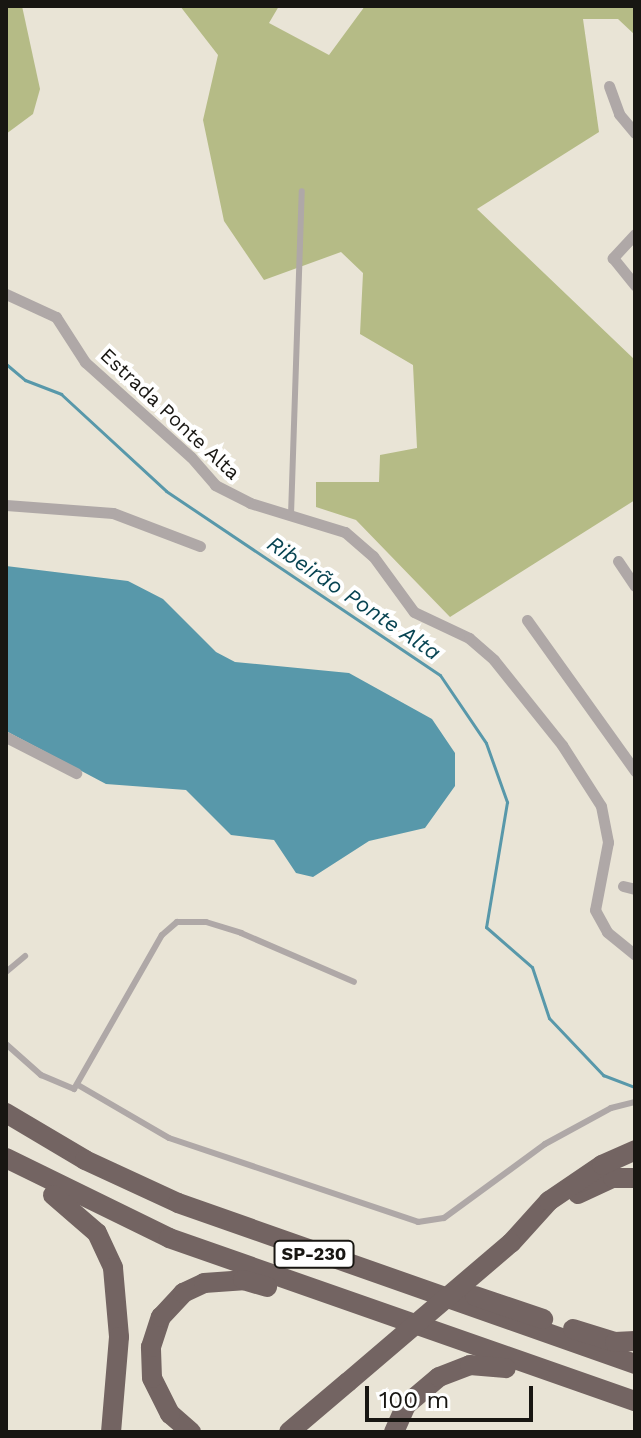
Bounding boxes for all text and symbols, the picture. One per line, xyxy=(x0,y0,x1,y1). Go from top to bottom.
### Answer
street label: Estrada Ponte Alta xyxy=(95,343,245,485)
water label: Ribeirão Ponte Alta xyxy=(262,530,446,666)
road number: SP-230 xyxy=(272,1240,356,1268)
scale bar xyxy=(369,1370,537,1420)
text: 100 m xyxy=(379,1386,449,1414)

